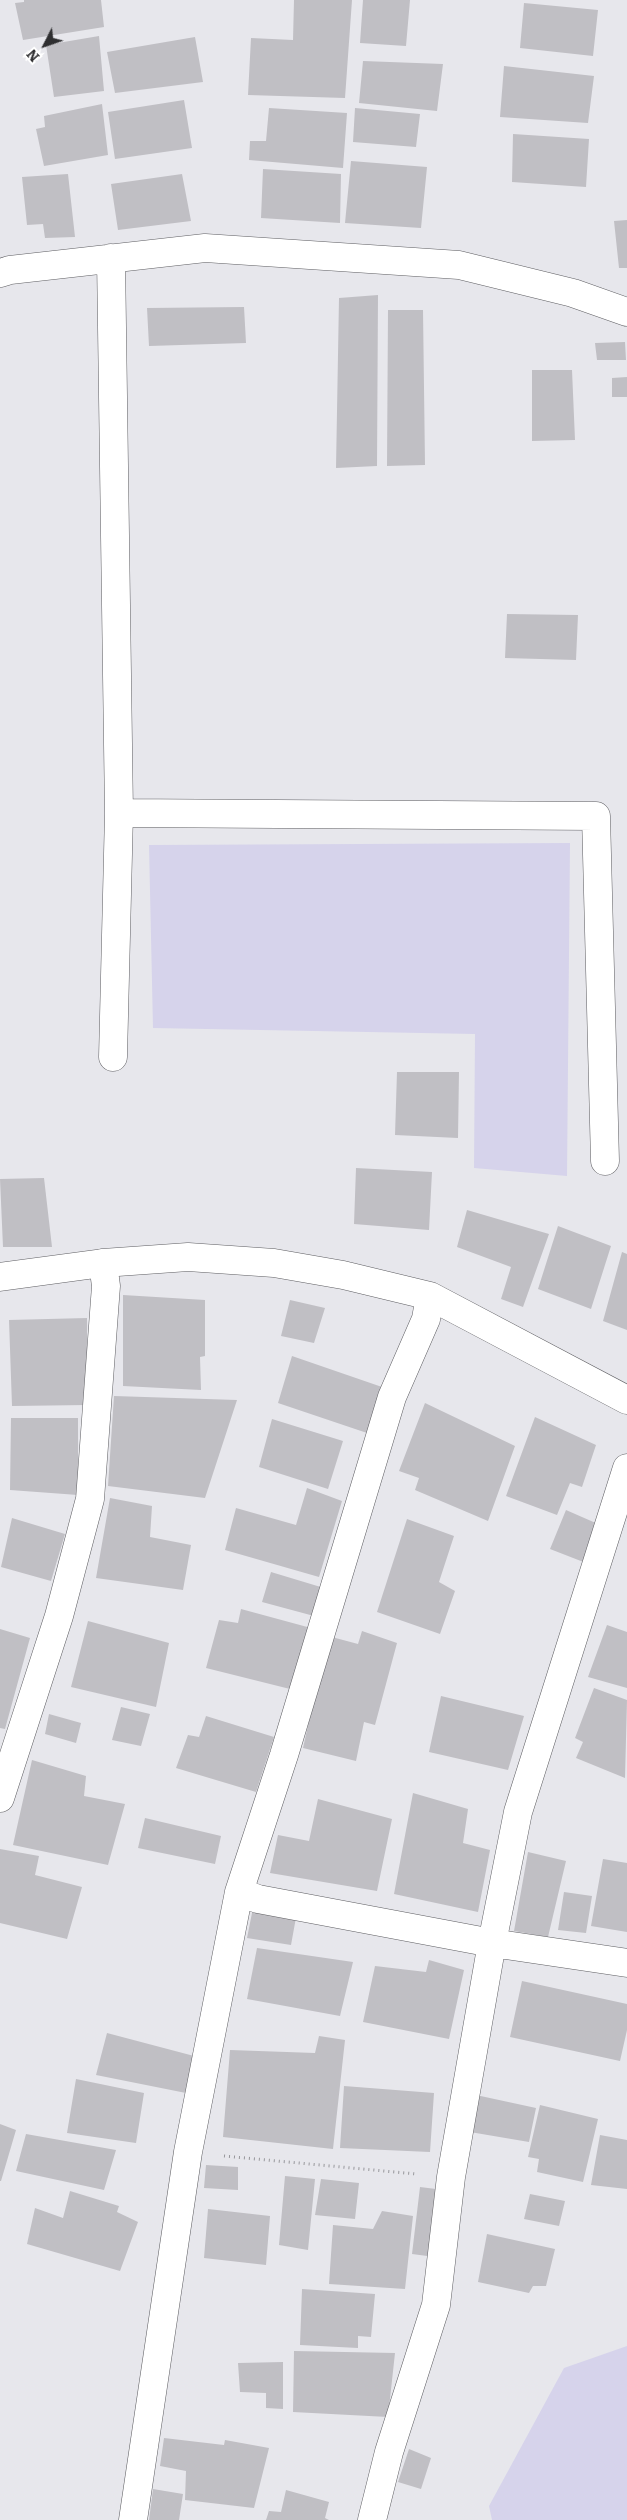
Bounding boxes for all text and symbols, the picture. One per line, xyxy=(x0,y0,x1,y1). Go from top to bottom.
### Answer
north arrow xyxy=(20,20,70,70)
text: N xyxy=(23,46,43,65)

